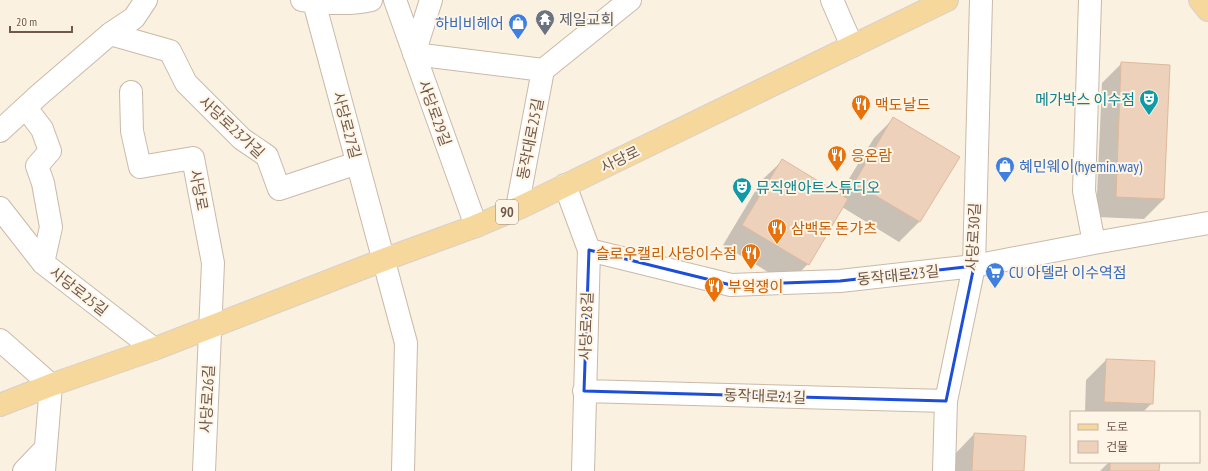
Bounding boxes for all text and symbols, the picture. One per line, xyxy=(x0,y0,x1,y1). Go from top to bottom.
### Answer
scale bar xyxy=(10,8,72,34)
temple icon: 제일교회 xyxy=(534,8,556,36)
place label: 제일교회 xyxy=(559,10,614,29)
shop icon: 하비비헤어 xyxy=(507,12,529,40)
text: 20 m xyxy=(16,14,37,29)
place label: 하비비헤어 xyxy=(435,14,504,33)
street label: 사당로29길 xyxy=(414,77,456,149)
theatre icon: 메가박스 이수점 xyxy=(1138,88,1160,116)
street label: 사당로27길 xyxy=(329,89,365,161)
place label: 메가박스 이수점 xyxy=(1035,90,1135,109)
street label: 사당로23가길 xyxy=(195,92,269,162)
restaurant icon: 맥도날드 xyxy=(850,93,872,121)
place label: 맥도날드 xyxy=(875,95,930,114)
street label: 동작대로25길 xyxy=(513,97,547,181)
street label: 사당로 xyxy=(597,141,643,177)
restaurant icon: 응온람 xyxy=(826,144,848,172)
place label: 응온람 xyxy=(851,146,893,165)
shop icon: 혜민웨이(hyemin.way) xyxy=(994,155,1016,183)
place label: 혜민웨이(hyemin.way) xyxy=(1019,157,1143,176)
street label: 사당로 xyxy=(186,168,212,212)
theatre icon: 뮤직앤아트스튜디오 xyxy=(731,176,753,204)
place label: 뮤직앤아트스튜디오 xyxy=(756,178,880,197)
road number: 90 xyxy=(496,200,518,224)
street label: 사당로30길 xyxy=(962,202,984,272)
restaurant icon: 삼백돈 돈가츠 xyxy=(766,217,788,245)
place label: 삼백돈 돈가츠 xyxy=(791,219,877,238)
restaurant icon: 슬로우캘리 사당이수점 xyxy=(740,242,762,270)
place label: 슬로우캘리 사당이수점 xyxy=(596,244,737,263)
street label: 동작대로23길 xyxy=(856,261,940,289)
supermarket icon: CU 아델라 이수역점 xyxy=(984,261,1006,289)
street label: 사당로25길 xyxy=(46,262,112,320)
place label: CU 아델라 이수역점 xyxy=(1009,263,1127,282)
restaurant icon: 부엌쟁이 xyxy=(703,275,725,303)
place label: 부엌쟁이 xyxy=(728,277,783,296)
street label: 사당로28길 xyxy=(575,291,597,361)
street label: 사당로26길 xyxy=(196,364,218,434)
street label: 동작대로21길 xyxy=(723,385,807,407)
legend xyxy=(1070,411,1200,463)
text: 도로 xyxy=(1106,419,1128,434)
text: 건물 xyxy=(1106,439,1128,454)

